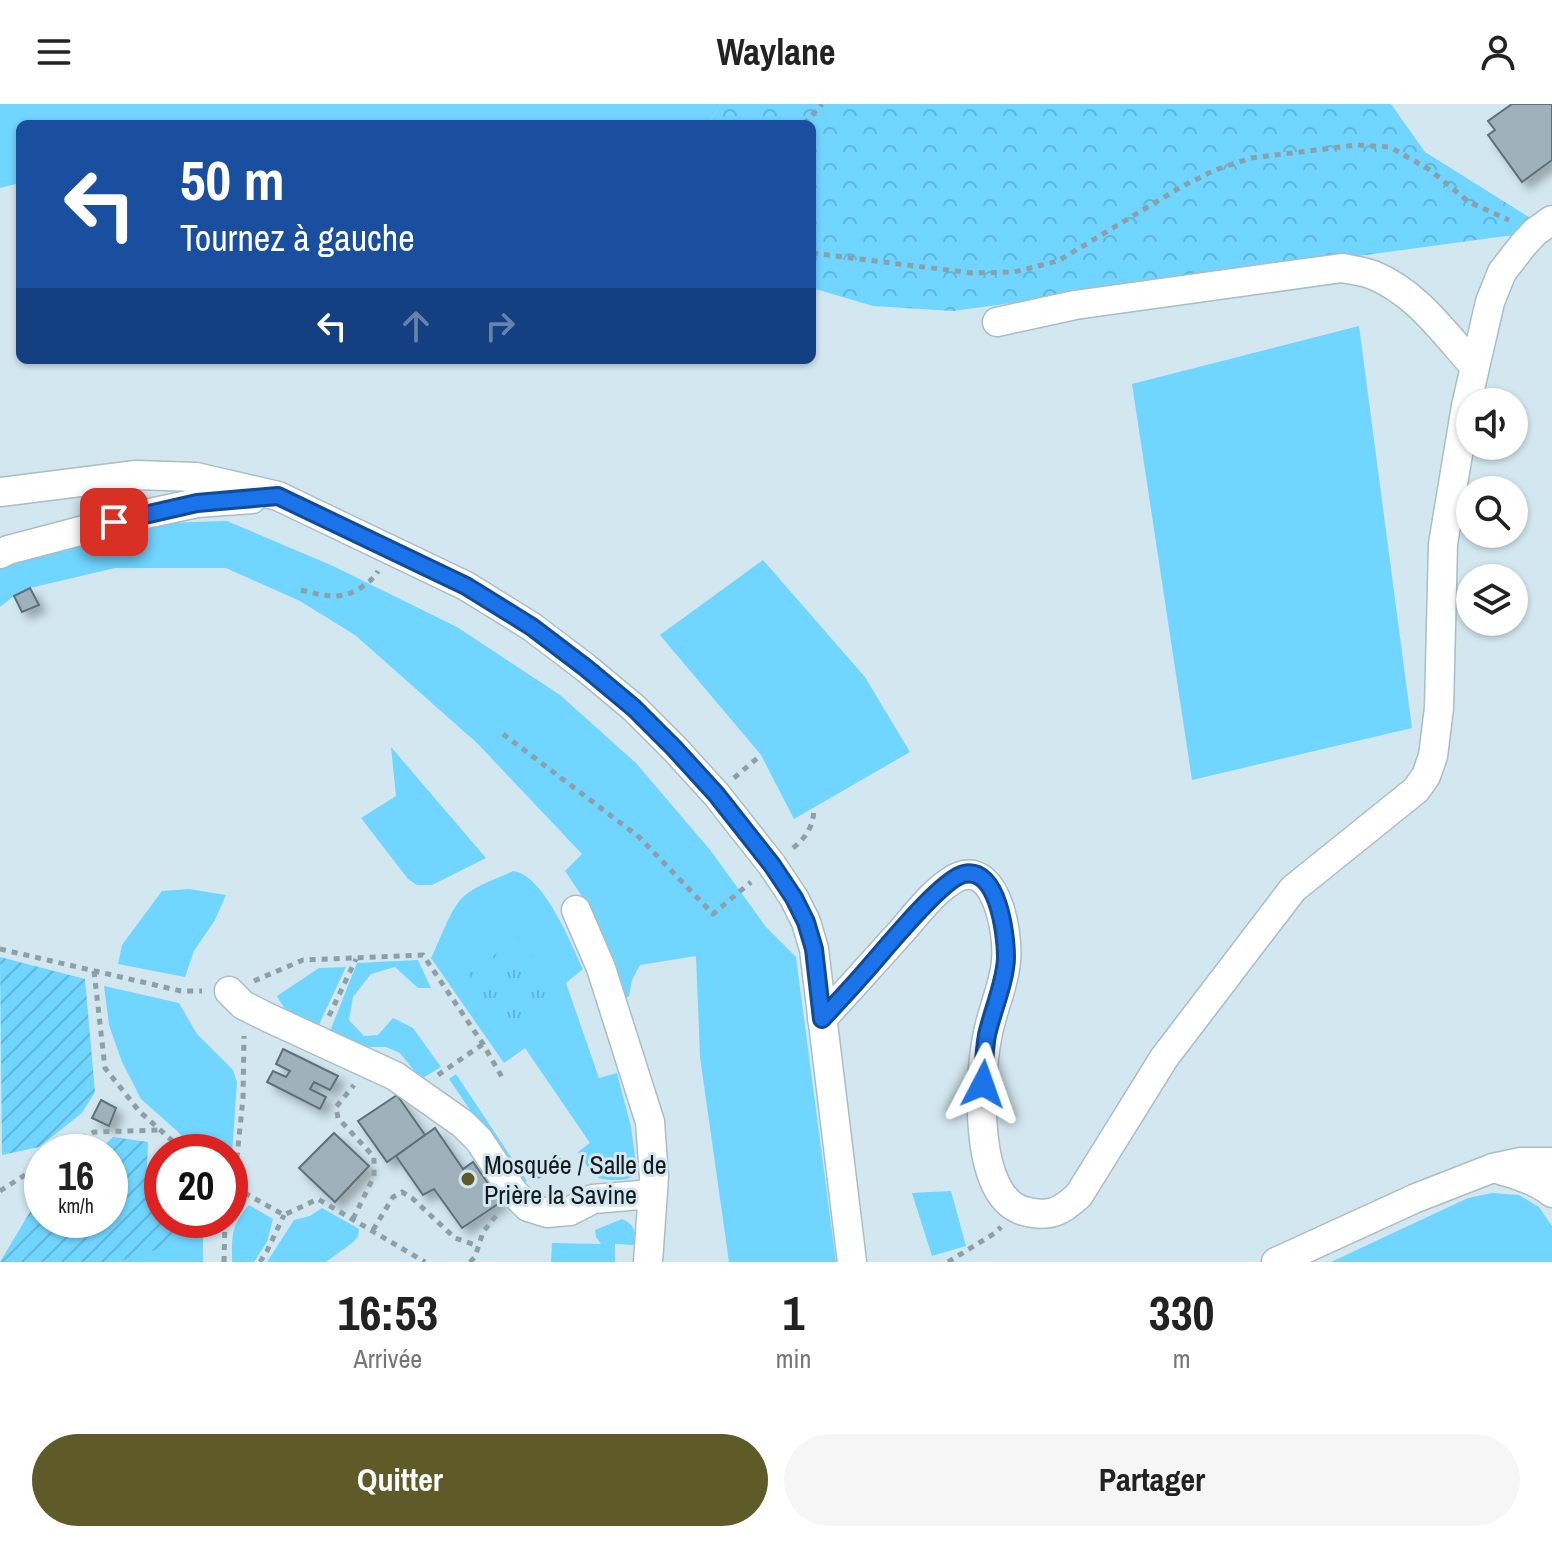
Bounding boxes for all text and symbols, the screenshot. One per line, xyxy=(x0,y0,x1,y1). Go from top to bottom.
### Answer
text: Waylane xyxy=(717,28,835,76)
icon: menu xyxy=(32,30,76,74)
icon: person xyxy=(1476,30,1520,74)
text: 50 m xyxy=(180,142,285,217)
icon: left xyxy=(48,152,152,256)
text: Tournez à gauche xyxy=(180,214,415,262)
icon: left xyxy=(310,304,354,348)
icon: ahead xyxy=(394,304,438,348)
icon: right xyxy=(478,304,522,348)
map controls xyxy=(1456,388,1528,636)
button: sound xyxy=(1456,388,1528,460)
button: search xyxy=(1456,476,1528,548)
pin xyxy=(80,488,148,556)
icon: arrive xyxy=(92,500,136,544)
button: layers xyxy=(1456,564,1528,636)
position arrow xyxy=(941,1042,1025,1126)
speed limit sign: 20 xyxy=(144,1134,248,1238)
place label: Mosquée / Salle de Prière la Savine xyxy=(484,1147,667,1212)
text: 16 xyxy=(58,1149,94,1202)
marker: Mosquée / Salle de Prière la Savine xyxy=(459,1170,477,1188)
text: km/h xyxy=(58,1192,94,1219)
text: 16:53 xyxy=(338,1280,438,1345)
text: 1 xyxy=(783,1280,804,1345)
text: 330 xyxy=(1149,1280,1214,1345)
text: Arrivée xyxy=(354,1341,422,1376)
text: min xyxy=(776,1341,811,1376)
text: m xyxy=(1173,1341,1191,1376)
button: Quitter xyxy=(32,1434,768,1526)
button: Partager xyxy=(784,1434,1520,1526)

